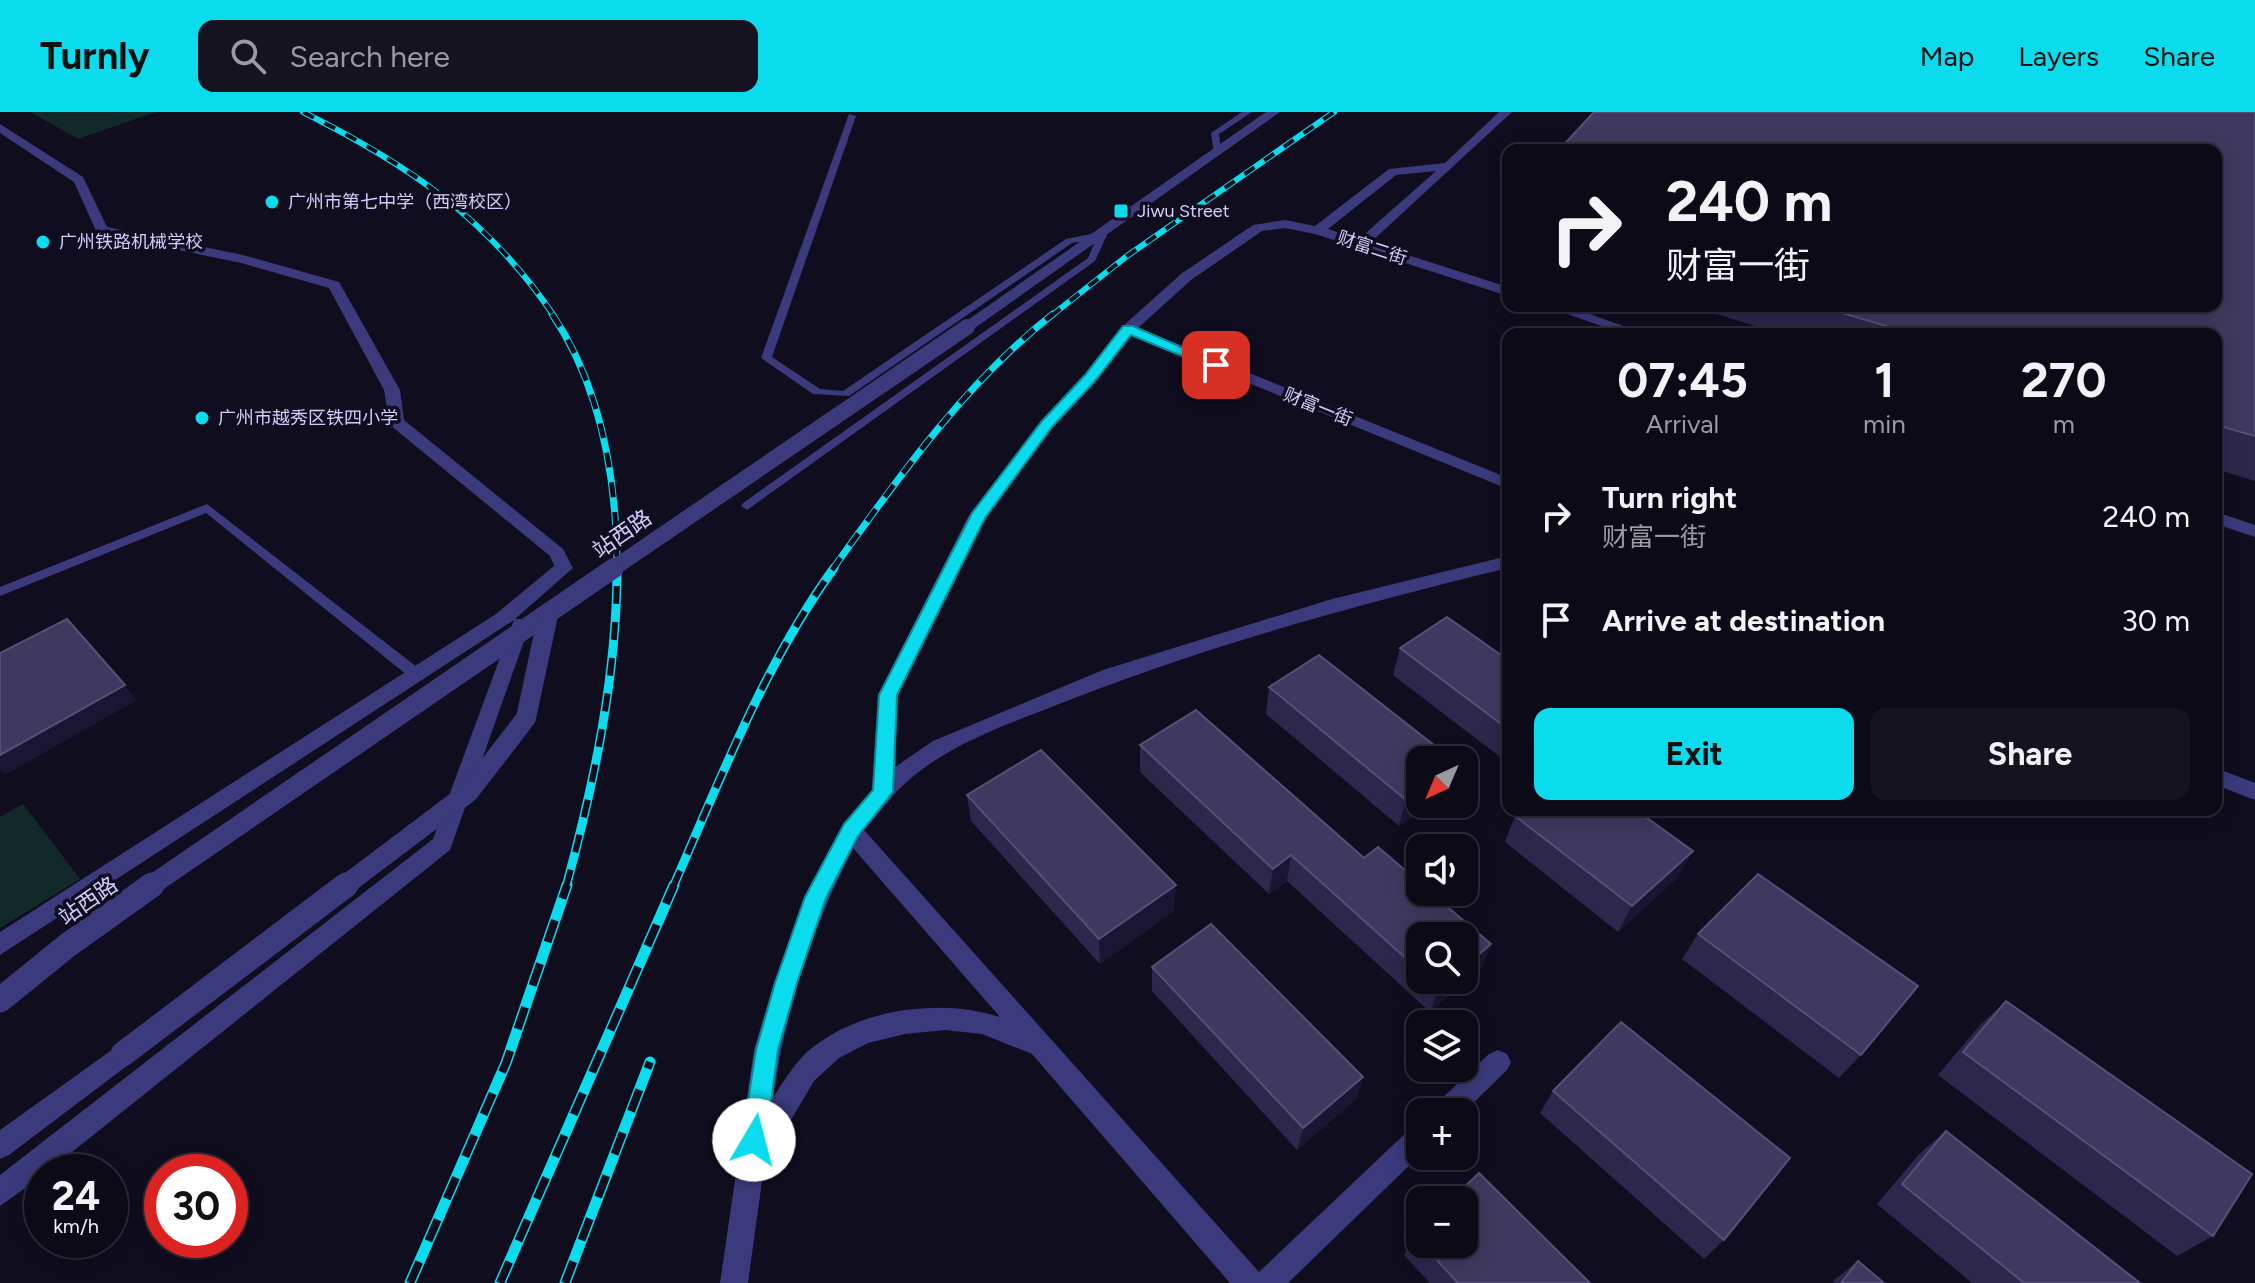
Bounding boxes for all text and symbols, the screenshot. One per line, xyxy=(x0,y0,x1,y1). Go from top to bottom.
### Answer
search box xyxy=(198,20,758,92)
text: Turnly xyxy=(40,33,150,79)
icon: search xyxy=(226,34,270,78)
text: Search here xyxy=(290,38,450,75)
text: Map xyxy=(1920,39,1974,73)
text: Layers xyxy=(2018,39,2099,73)
text: Share xyxy=(2143,39,2215,73)
text: 240 m xyxy=(1666,168,1832,235)
icon: right xyxy=(1534,176,1638,280)
place label: 广州市第七中学（西湾校区） xyxy=(288,191,522,213)
marker: 广州市第七中学（西湾校区） xyxy=(263,193,281,211)
place label: Jiwu Street xyxy=(1137,200,1230,222)
marker: Jiwu Street xyxy=(1112,202,1130,220)
street label: 财富二街 xyxy=(1334,226,1410,270)
place label: 广州铁路机械学校 xyxy=(59,231,203,253)
marker: 广州铁路机械学校 xyxy=(34,233,52,251)
text: 财富一街 xyxy=(1666,244,1810,287)
pin xyxy=(1182,331,1250,399)
icon: arrive xyxy=(1194,343,1238,387)
text: 07:45 xyxy=(1617,351,1748,409)
text: 1 xyxy=(1874,351,1895,409)
text: 270 xyxy=(2021,351,2107,409)
street label: 财富一街 xyxy=(1281,383,1355,431)
place label: 广州市越秀区铁四小学 xyxy=(218,407,398,429)
text: Arrival xyxy=(1646,408,1719,440)
text: min xyxy=(1863,408,1906,440)
text: m xyxy=(2053,408,2075,440)
marker: 广州市越秀区铁四小学 xyxy=(193,409,211,427)
text: Turn right xyxy=(1602,479,1737,516)
icon: right xyxy=(1534,494,1578,538)
text: 240 m xyxy=(2102,498,2190,535)
street label: 站西路 xyxy=(587,504,657,564)
text: 财富一街 xyxy=(1602,521,1706,553)
icon: arrive xyxy=(1534,598,1578,642)
text: Arrive at destination xyxy=(1602,602,1885,639)
text: 30 m xyxy=(2122,602,2190,639)
button: Exit xyxy=(1534,708,1854,800)
button: Share xyxy=(1870,708,2190,800)
north arrow xyxy=(1406,746,1478,818)
map controls xyxy=(1406,746,1478,1258)
button: sound xyxy=(1406,834,1478,906)
street label: 站西路 xyxy=(53,871,123,931)
button: search xyxy=(1406,922,1478,994)
button: layers xyxy=(1406,1010,1478,1082)
position arrow xyxy=(712,1098,796,1182)
button: + xyxy=(1406,1098,1478,1170)
speed limit sign: 30 xyxy=(144,1154,248,1258)
text: 24 xyxy=(52,1172,100,1220)
button: − xyxy=(1406,1186,1478,1258)
text: km/h xyxy=(53,1214,99,1238)

